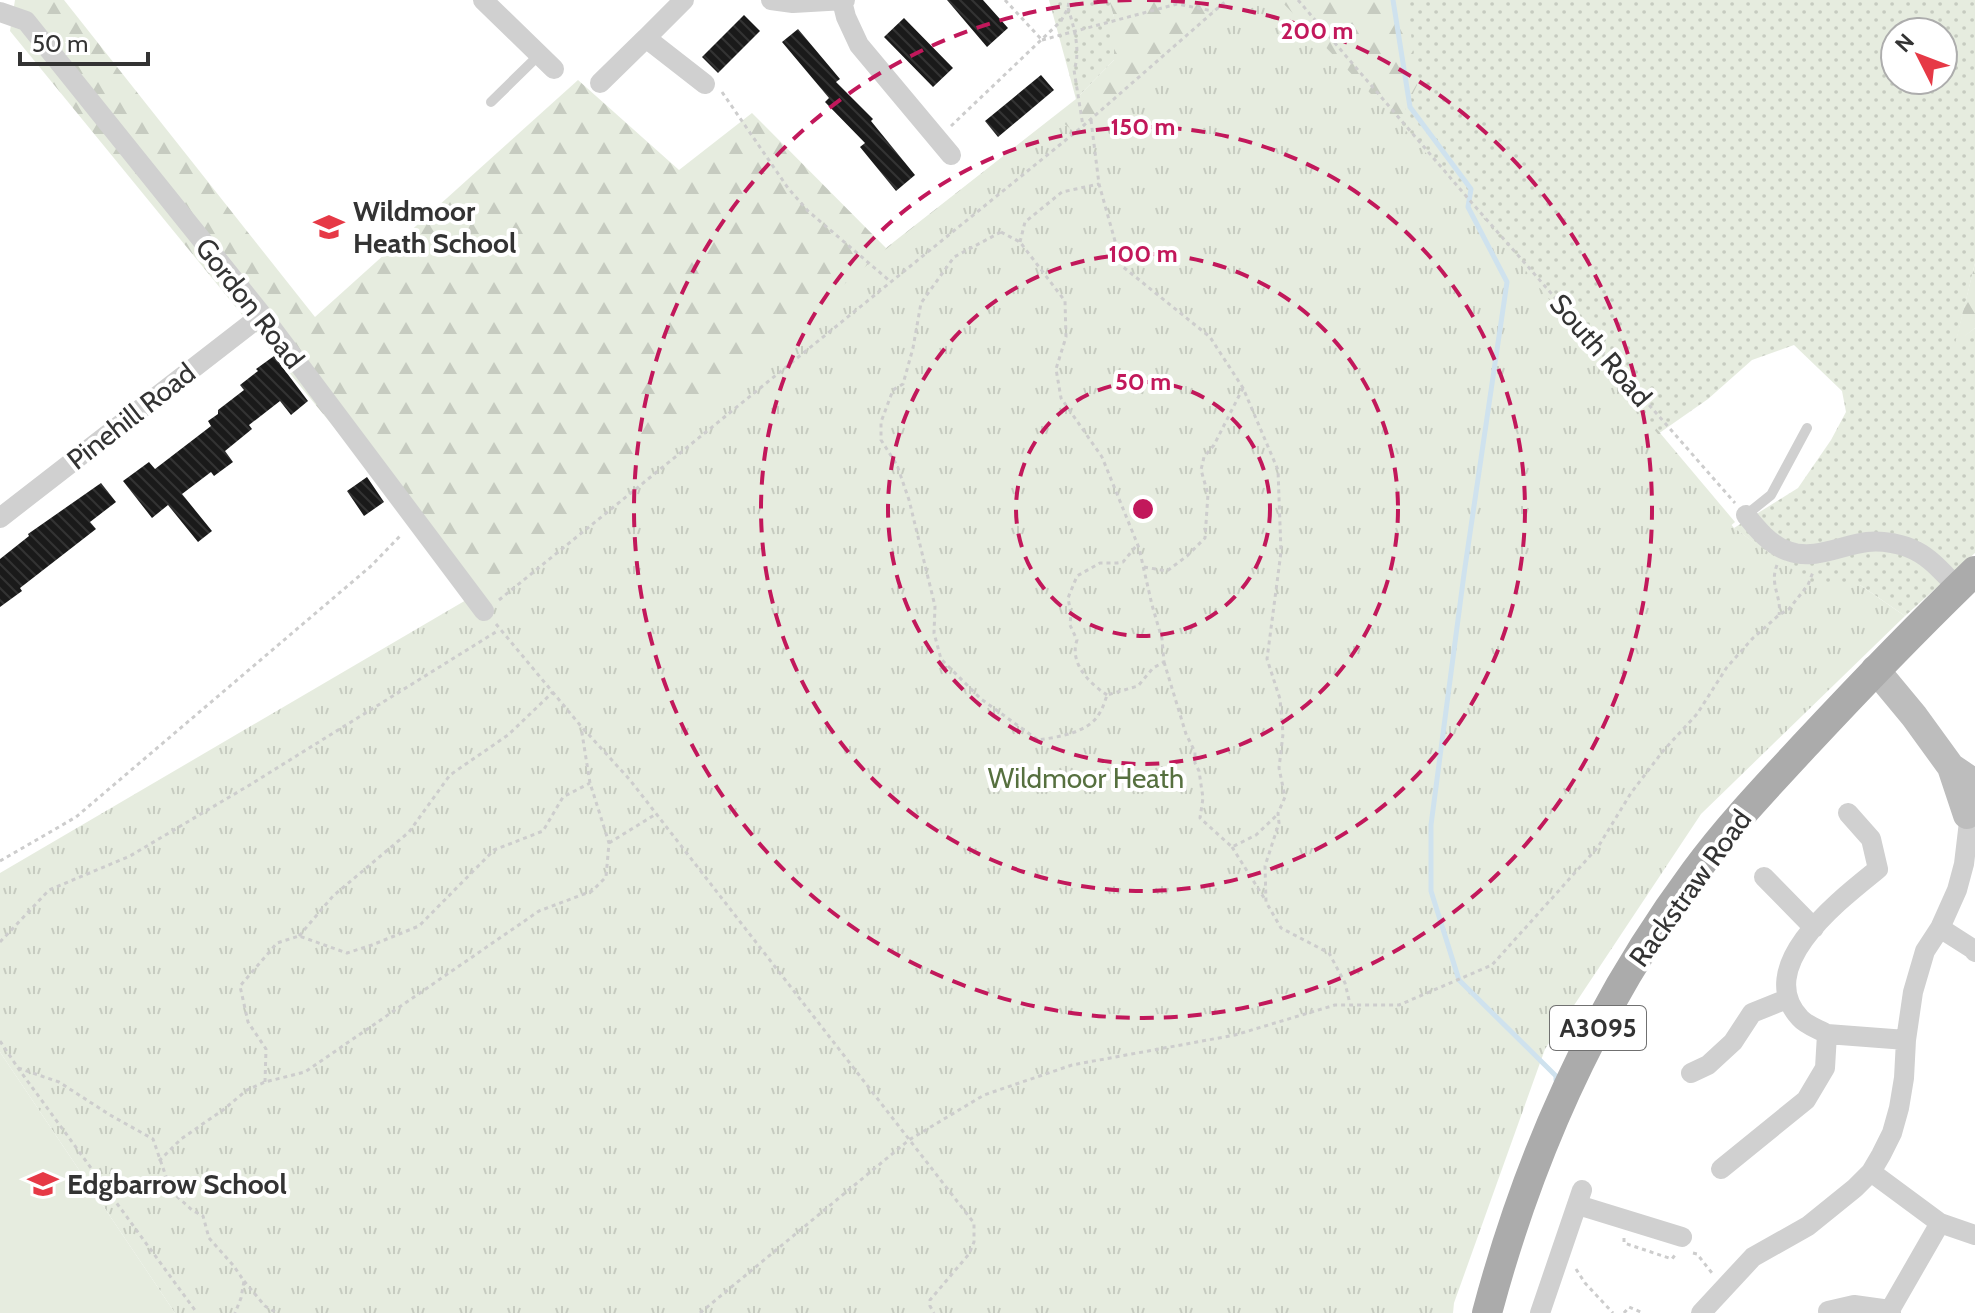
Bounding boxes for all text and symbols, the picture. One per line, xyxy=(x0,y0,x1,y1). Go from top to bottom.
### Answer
scale bar xyxy=(20,16,148,66)
text: 200 m xyxy=(1281,16,1353,45)
north arrow xyxy=(1879,16,1959,96)
text: N xyxy=(1889,28,1920,58)
text: 50 m xyxy=(32,29,88,58)
text: 150 m xyxy=(1111,112,1175,141)
place label: Wildmoor Heath School xyxy=(353,194,516,260)
school or university icon: Wildmoor Heath School xyxy=(312,210,346,244)
street label: Gordon Road xyxy=(189,231,311,375)
text: 100 m xyxy=(1108,239,1178,268)
street label: South Road xyxy=(1543,287,1659,413)
street label: Pinehill Road xyxy=(60,355,202,477)
text: 50 m xyxy=(1115,367,1171,396)
centre of rings xyxy=(1129,495,1157,523)
park label: Wildmoor Heath xyxy=(988,761,1184,795)
street label: Rackstraw Road xyxy=(1622,803,1758,973)
road number: A3095 xyxy=(1550,1006,1646,1050)
school or university icon: Edgbarrow School xyxy=(26,1167,60,1201)
place label: Edgbarrow School xyxy=(67,1167,287,1201)

